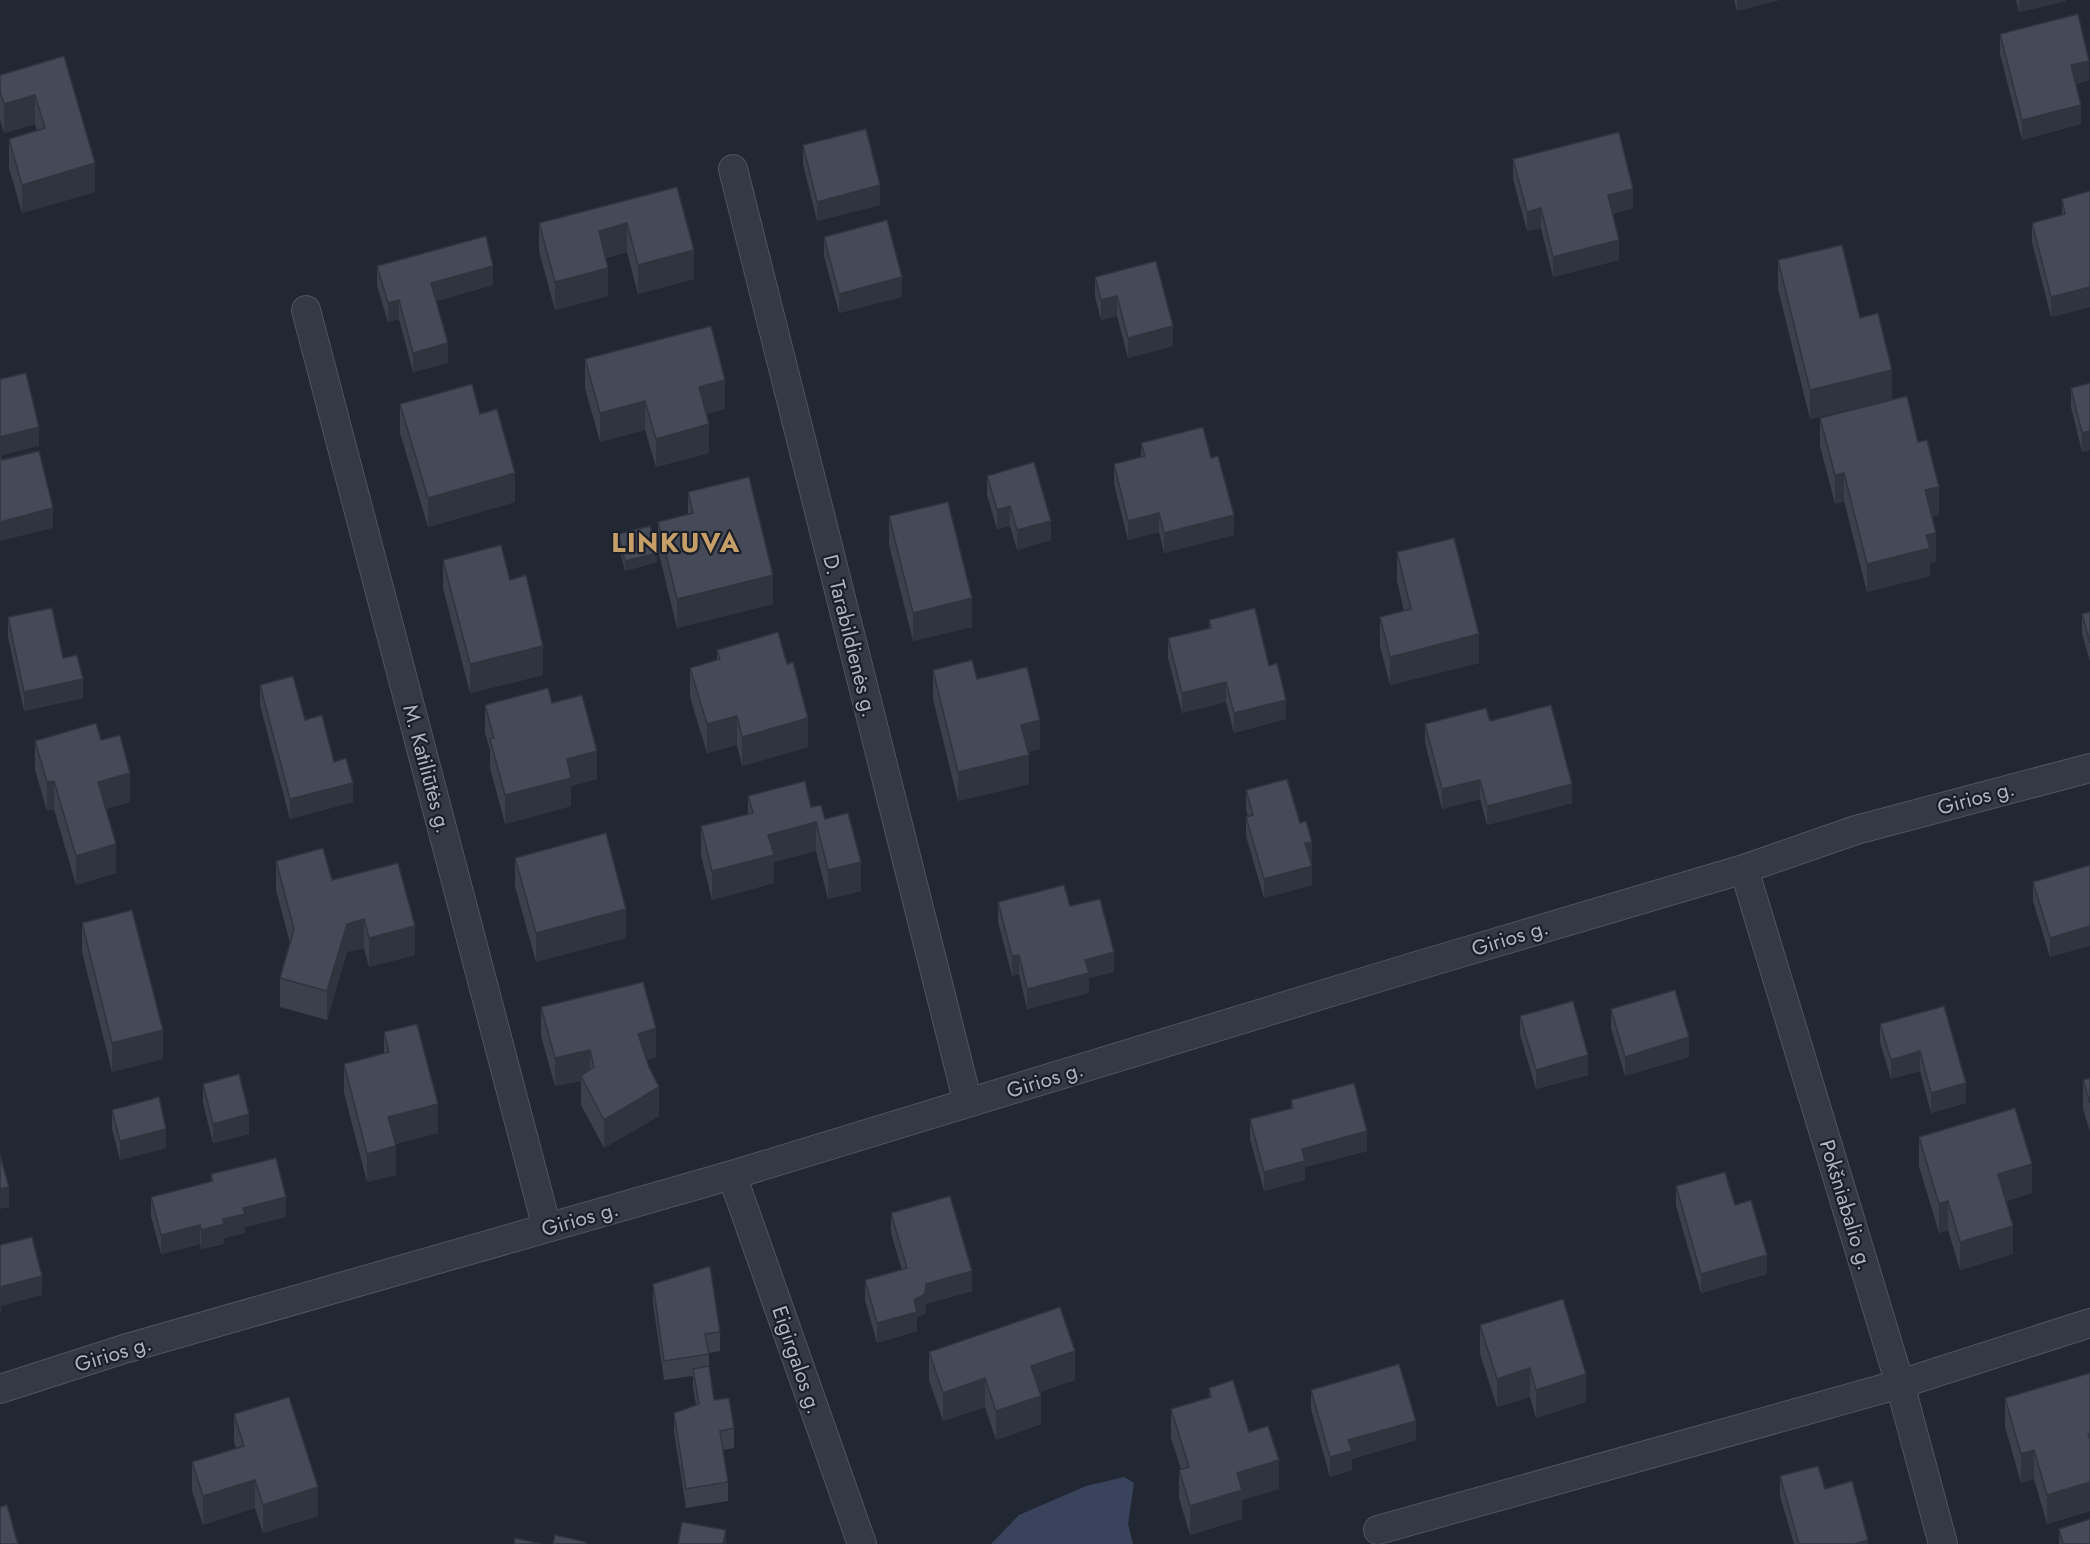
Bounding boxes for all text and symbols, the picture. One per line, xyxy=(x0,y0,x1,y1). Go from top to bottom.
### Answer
district label: LINKUVA xyxy=(611,523,741,562)
street label: D. Tarabildienės g. xyxy=(815,551,885,721)
street label: M. Katiliūtės g. xyxy=(395,701,459,837)
street label: Girios g. xyxy=(1934,773,2018,823)
street label: Girios g. xyxy=(1468,912,1552,964)
street label: Girios g. xyxy=(1003,1054,1087,1106)
street label: Pokšniabalio g. xyxy=(1812,1136,1880,1274)
street label: Girios g. xyxy=(538,1194,622,1244)
street label: Eigirgalos g. xyxy=(764,1302,830,1418)
street label: Girios g. xyxy=(71,1328,155,1380)

